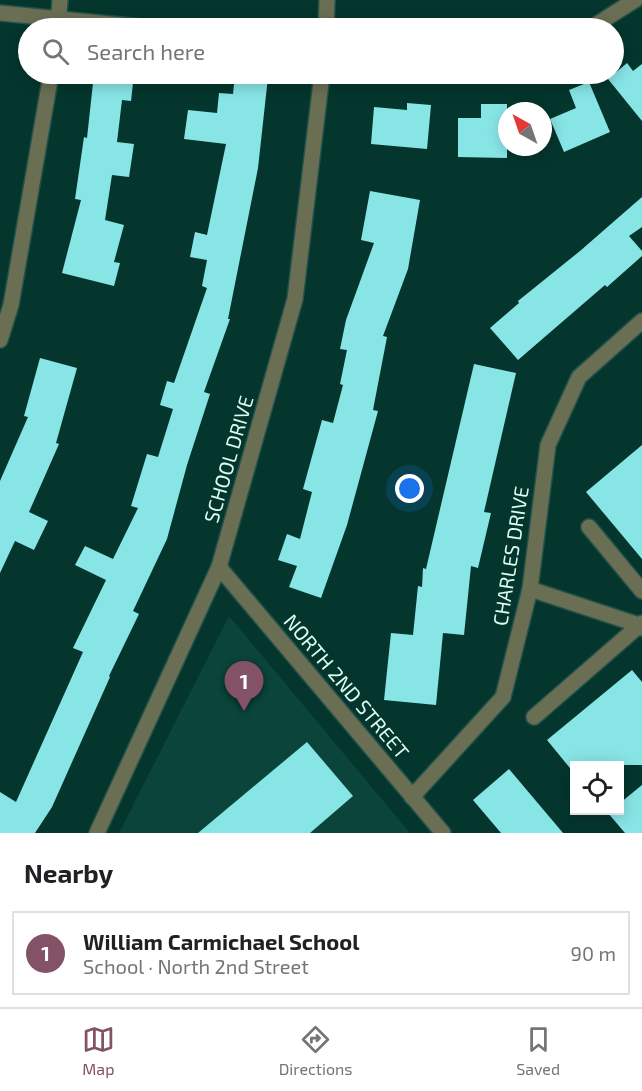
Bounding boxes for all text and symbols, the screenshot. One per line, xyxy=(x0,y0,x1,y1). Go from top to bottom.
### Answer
search box xyxy=(18,18,624,84)
icon: search xyxy=(39,35,72,68)
text: Search here xyxy=(87,38,205,64)
north arrow xyxy=(498,102,552,156)
street label: SCHOOL DRIVE xyxy=(198,393,258,525)
your location xyxy=(395,474,424,503)
street label: CHARLES DRIVE xyxy=(487,484,533,628)
street label: NORTH 2ND STREET xyxy=(280,609,415,763)
pin: 1 xyxy=(224,662,264,711)
map controls xyxy=(570,761,624,815)
button: locate xyxy=(570,761,624,815)
text: Nearby xyxy=(24,857,113,888)
text: William Carmichael School xyxy=(83,928,359,954)
text: 1 xyxy=(41,941,50,965)
text: 90 m xyxy=(571,941,616,965)
text: School · North 2nd Street xyxy=(83,954,309,978)
tab: Map xyxy=(82,1023,115,1078)
tab: Directions xyxy=(279,1023,352,1078)
tab: Saved xyxy=(516,1023,560,1078)

